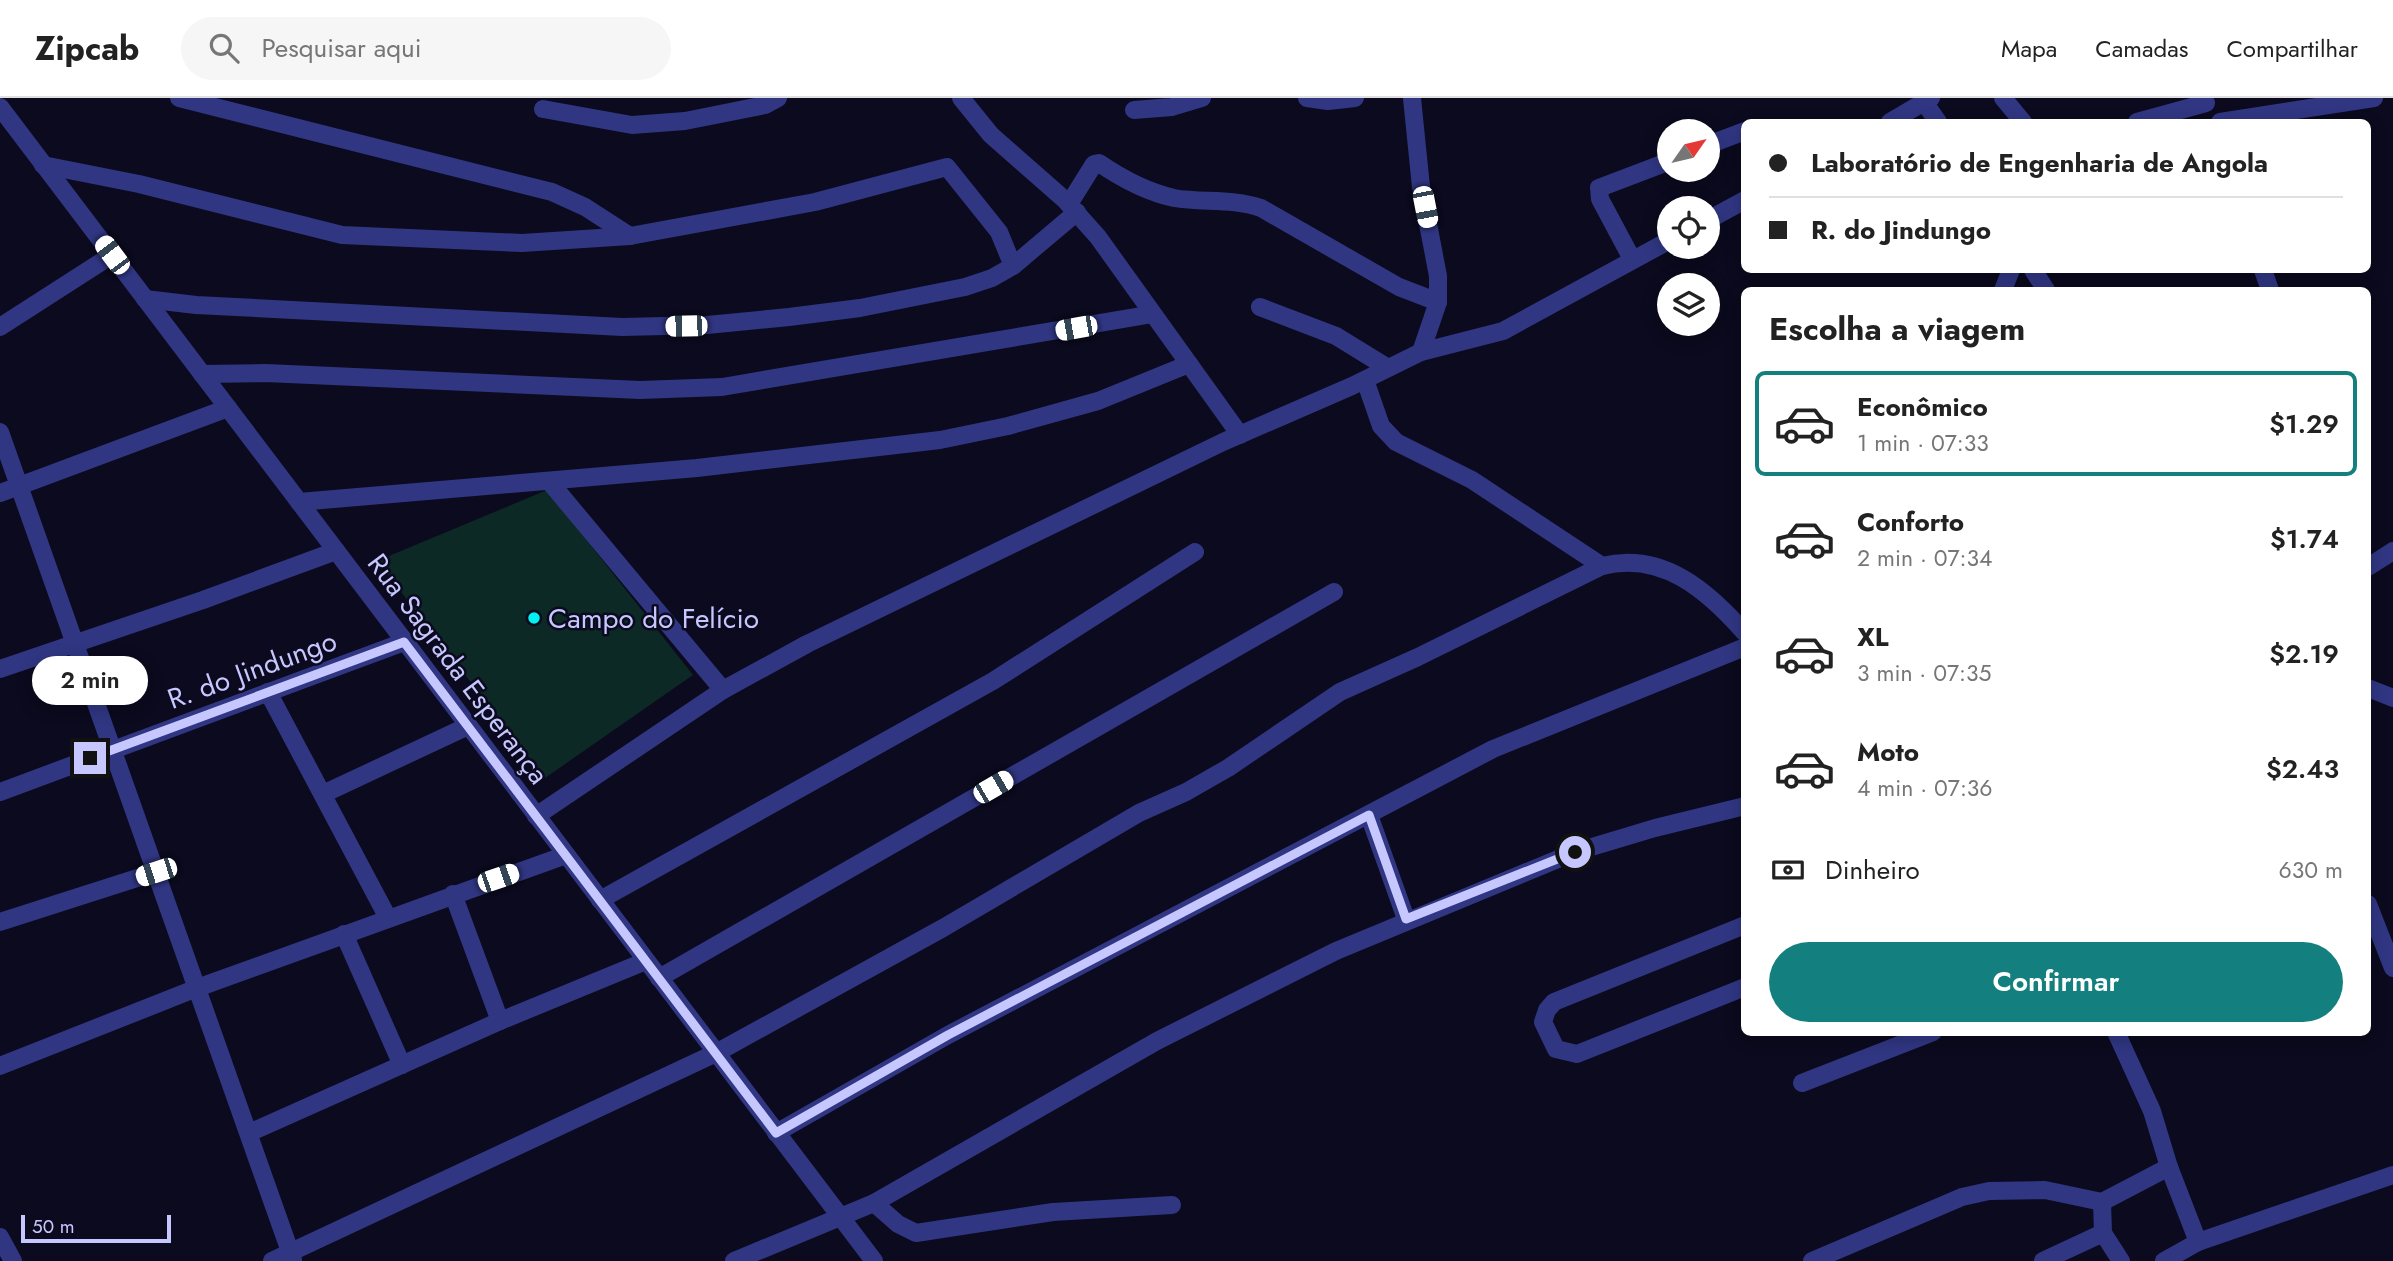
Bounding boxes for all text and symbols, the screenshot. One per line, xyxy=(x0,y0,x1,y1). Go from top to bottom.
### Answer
search box xyxy=(181,17,671,80)
text: Zipcab xyxy=(35,25,139,72)
icon: search xyxy=(205,29,243,67)
text: Pesquisar aqui xyxy=(261,29,421,67)
text: Mapa xyxy=(2001,31,2057,66)
text: Camadas xyxy=(2095,31,2188,66)
text: Compartilhar xyxy=(2226,31,2358,66)
north arrow xyxy=(1657,119,1720,182)
map controls xyxy=(1657,119,1720,336)
text: Laboratório de Engenharia de Angola xyxy=(1811,144,2268,182)
car xyxy=(1411,184,1440,230)
button: locate xyxy=(1657,196,1720,259)
text: R. do Jindungo xyxy=(1811,211,1991,249)
car xyxy=(91,232,134,278)
button: layers xyxy=(1657,273,1720,336)
text: Escolha a viagem xyxy=(1769,306,2025,352)
car xyxy=(1054,314,1099,342)
car xyxy=(665,315,708,337)
text: Econômico xyxy=(1857,388,1988,426)
icon: car xyxy=(1773,392,1836,455)
text: $1.29 xyxy=(2269,405,2339,443)
text: 1 min · 07:33 xyxy=(1857,426,1989,460)
text: Conforto xyxy=(1857,503,1964,541)
icon: car xyxy=(1773,507,1836,570)
text: $1.74 xyxy=(2270,520,2339,558)
text: 2 min · 07:34 xyxy=(1857,541,1992,575)
street label: Rua Sagrada Esperança xyxy=(357,545,559,793)
place label: Campo do Felício xyxy=(548,598,759,639)
marker: Campo do Felício xyxy=(526,610,542,626)
text: XL xyxy=(1857,618,1889,656)
street label: R. do Jindungo xyxy=(162,620,342,720)
icon: car xyxy=(1773,622,1836,685)
text: $2.19 xyxy=(2269,635,2339,673)
callout: 2 min xyxy=(32,656,148,706)
text: 3 min · 07:35 xyxy=(1857,656,1991,690)
text: 2 min xyxy=(60,663,120,697)
text: Moto xyxy=(1857,733,1919,771)
icon: car xyxy=(1773,737,1836,800)
route end xyxy=(74,742,106,774)
text: $2.43 xyxy=(2266,750,2339,788)
car xyxy=(970,767,1017,807)
text: 4 min · 07:36 xyxy=(1857,771,1993,805)
route start xyxy=(1559,836,1591,868)
icon: cash xyxy=(1769,851,1807,889)
text: Dinheiro xyxy=(1825,851,1920,889)
text: 630 m xyxy=(2279,853,2343,887)
car xyxy=(133,856,180,888)
car xyxy=(475,861,522,895)
button: Confirmar xyxy=(1769,942,2343,1022)
scale bar xyxy=(21,1212,172,1244)
text: 50 m xyxy=(32,1213,75,1240)

